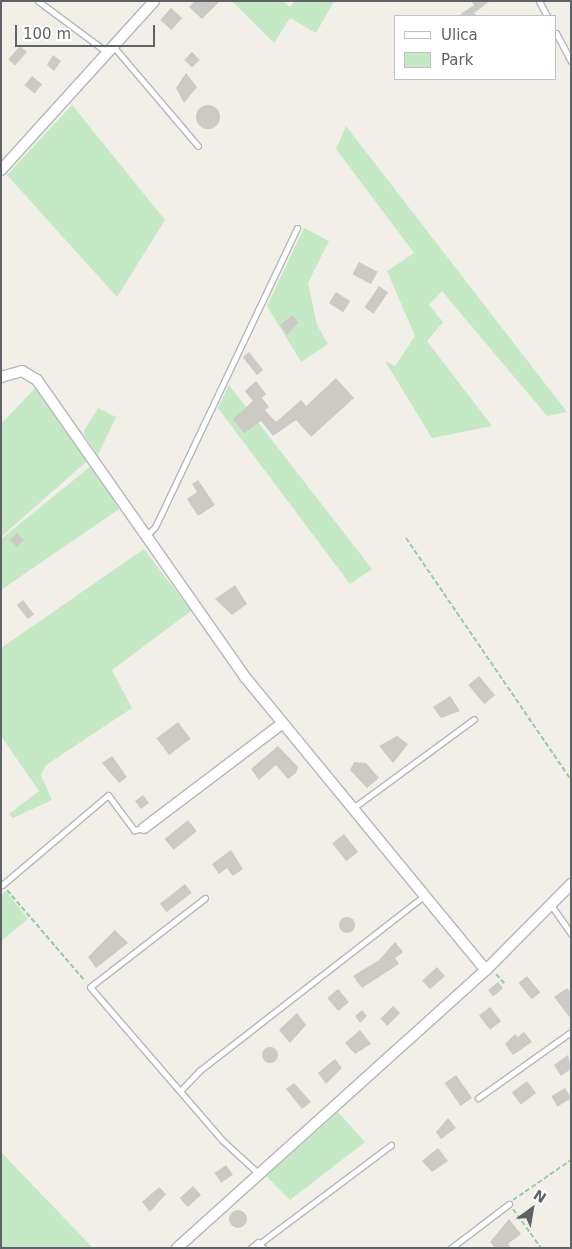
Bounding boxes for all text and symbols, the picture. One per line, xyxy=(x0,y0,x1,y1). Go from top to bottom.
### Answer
scale bar xyxy=(18,15,158,47)
legend xyxy=(394,15,557,80)
text: 100 m xyxy=(23,25,71,43)
text: Ulica xyxy=(441,26,478,44)
text: Park xyxy=(441,51,473,69)
north arrow xyxy=(507,1184,557,1234)
text: N xyxy=(531,1186,549,1206)

